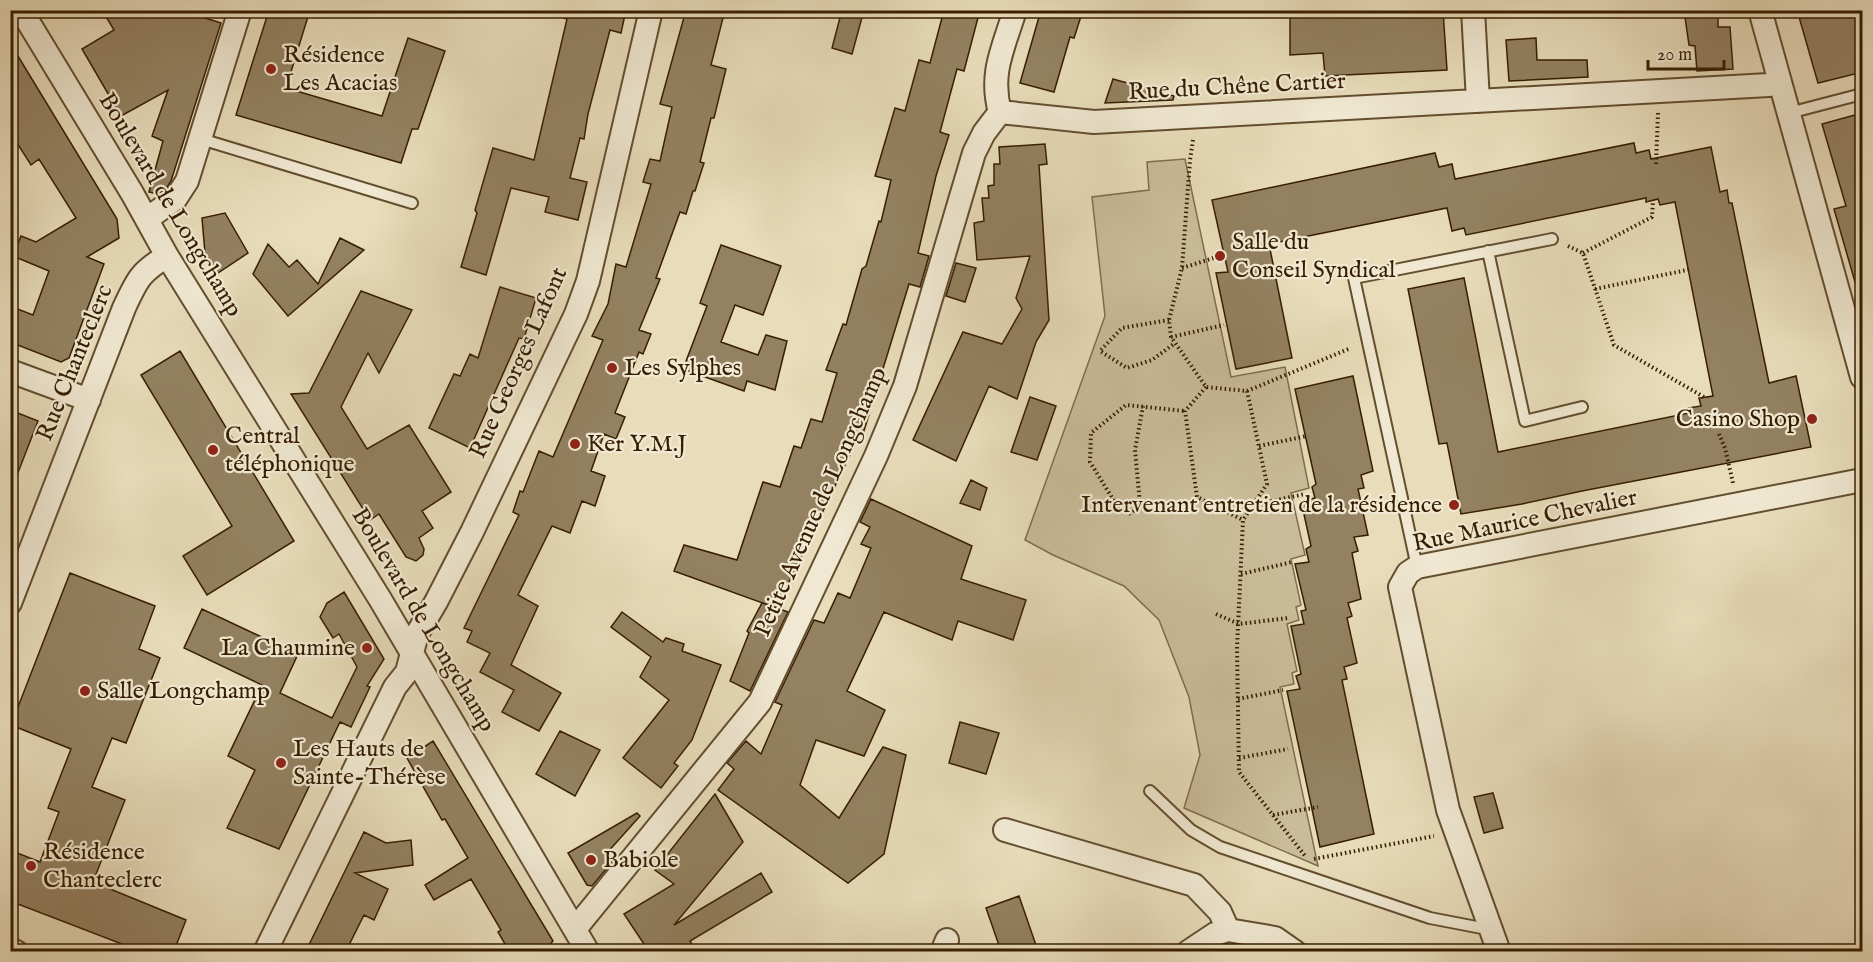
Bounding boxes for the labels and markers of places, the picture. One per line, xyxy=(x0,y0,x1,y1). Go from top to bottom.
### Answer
place label: Résidence Les Acacias xyxy=(283,40,397,99)
marker: Résidence Les Acacias xyxy=(264,62,278,76)
place label: Salle du Conseil Syndical xyxy=(1232,227,1396,286)
marker: Salle du Conseil Syndical xyxy=(1213,249,1227,263)
place label: Les Sylphes xyxy=(624,353,741,384)
marker: Les Sylphes xyxy=(605,361,619,375)
place label: Casino Shop xyxy=(1676,404,1800,435)
marker: Casino Shop xyxy=(1805,412,1819,426)
place label: Central téléphonique xyxy=(225,421,355,480)
place label: Ker Y.M.J xyxy=(587,429,687,460)
marker: Ker Y.M.J xyxy=(568,437,582,451)
marker: Central téléphonique xyxy=(206,443,220,457)
place label: Intervenant entretien de la résidence xyxy=(1081,490,1442,521)
marker: Intervenant entretien de la résidence xyxy=(1447,498,1461,512)
place label: La Chaumine xyxy=(221,633,355,664)
marker: La Chaumine xyxy=(360,641,374,655)
place label: Salle Longchamp xyxy=(97,676,270,707)
marker: Salle Longchamp xyxy=(78,684,92,698)
place label: Les Hauts de Sainte-Thérèse xyxy=(293,734,446,793)
marker: Les Hauts de Sainte-Thérèse xyxy=(274,756,288,770)
place label: Résidence Chanteclerc xyxy=(43,837,162,896)
place label: Babiole xyxy=(603,845,679,876)
marker: Babiole xyxy=(584,853,598,867)
marker: Résidence Chanteclerc xyxy=(24,859,38,873)

